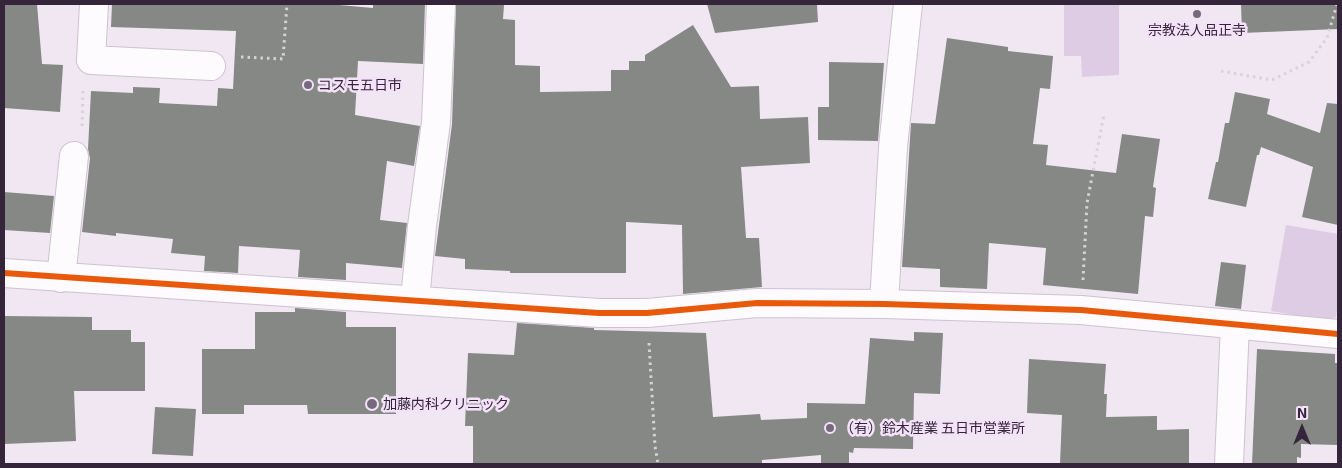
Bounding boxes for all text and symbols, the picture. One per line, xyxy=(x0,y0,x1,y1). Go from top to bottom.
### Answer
marker: 宗教法人品正寺 xyxy=(1191,8,1203,20)
place label: 宗教法人品正寺 xyxy=(1148,22,1246,38)
place label: コスモ五日市 xyxy=(318,77,402,93)
marker: コスモ五日市 xyxy=(302,79,314,91)
place label: 加藤内科クリニック xyxy=(383,396,509,412)
marker: 加藤内科クリニック xyxy=(365,397,379,411)
north arrow xyxy=(1277,403,1327,453)
text: N xyxy=(1297,404,1307,421)
place label: （有）鈴木産業 五日市営業所 xyxy=(840,420,1025,436)
marker: （有）鈴木産業 五日市営業所 xyxy=(824,422,836,434)

